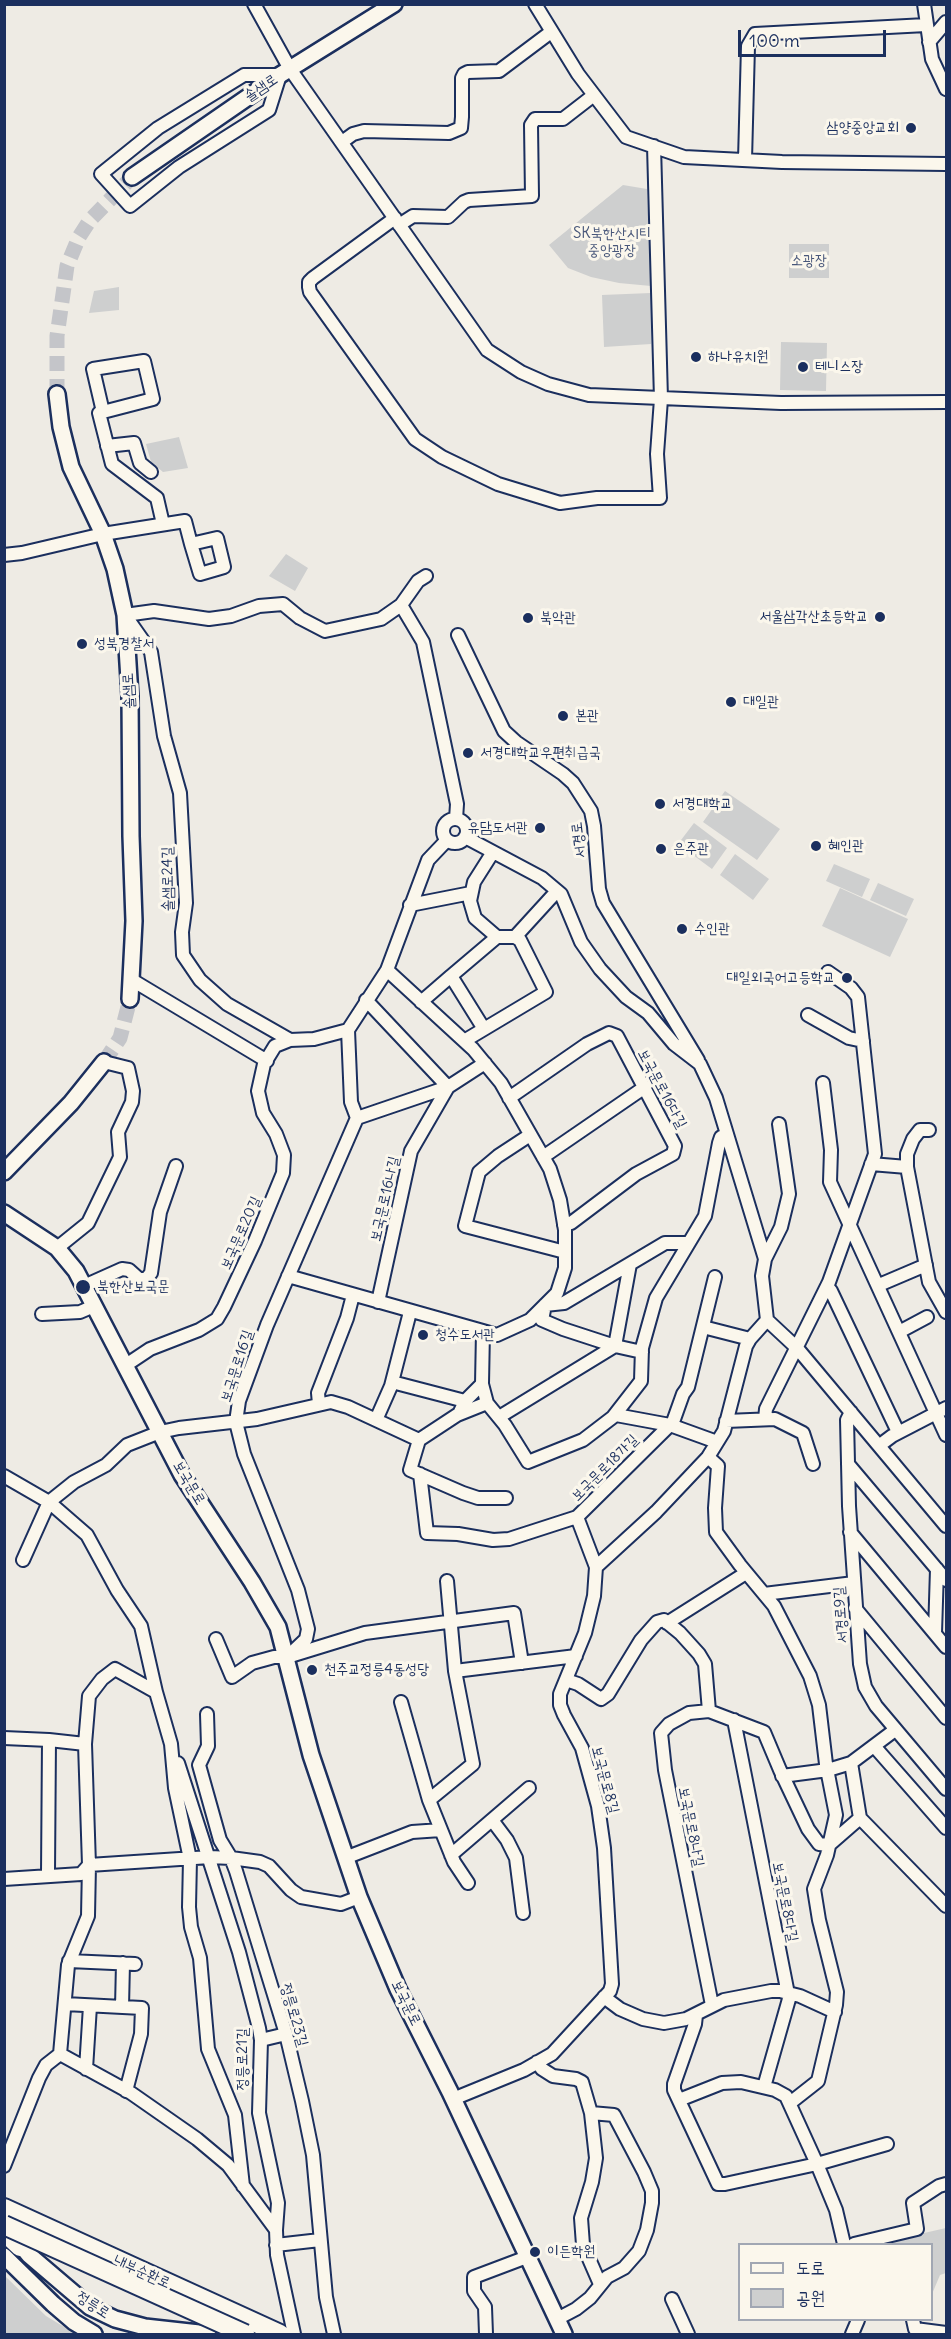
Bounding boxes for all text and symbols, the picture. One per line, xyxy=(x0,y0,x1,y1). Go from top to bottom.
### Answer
scale bar xyxy=(741,18,890,56)
text: 100 m xyxy=(749,29,800,52)
street label: 솔샘로 xyxy=(241,70,281,106)
place label: 삼양중앙교회 xyxy=(827,119,899,137)
marker: 삼양중앙교회 xyxy=(904,121,918,135)
park label: SK북한산시티 중앙광장 xyxy=(573,225,651,260)
park label: 소광장 xyxy=(791,252,827,270)
place label: 하나유치원 xyxy=(708,348,768,366)
marker: 하나유치원 xyxy=(689,350,703,364)
place label: 테니스장 xyxy=(815,358,863,376)
marker: 테니스장 xyxy=(796,360,810,374)
place label: 서울삼각산초등학교 xyxy=(759,608,868,626)
place label: 북악관 xyxy=(540,609,576,627)
marker: 서울삼각산초등학교 xyxy=(873,610,887,624)
marker: 북악관 xyxy=(521,611,535,625)
place label: 성북경찰서 xyxy=(94,635,154,653)
marker: 성북경찰서 xyxy=(75,637,89,651)
street label: 솔샘로 xyxy=(119,672,139,710)
place label: 대일관 xyxy=(743,693,779,711)
marker: 대일관 xyxy=(724,695,738,709)
place label: 본관 xyxy=(575,707,599,725)
marker: 본관 xyxy=(556,709,570,723)
place label: 서경대학교우편취급국 xyxy=(480,744,601,762)
marker: 서경대학교우편취급국 xyxy=(461,746,475,760)
place label: 서경대학교 xyxy=(672,795,732,813)
marker: 서경대학교 xyxy=(653,797,667,811)
place label: 유담도서관 xyxy=(468,819,528,837)
marker: 유담도서관 xyxy=(533,821,547,835)
street label: 서경로 xyxy=(568,821,590,859)
place label: 혜인관 xyxy=(828,837,864,855)
marker: 혜인관 xyxy=(809,839,823,853)
place label: 은주관 xyxy=(673,840,709,858)
marker: 은주관 xyxy=(654,842,668,856)
street label: 솔샘로24길 xyxy=(158,846,178,912)
place label: 수인관 xyxy=(694,920,730,938)
marker: 수인관 xyxy=(675,922,689,936)
place label: 대일외국어고등학교 xyxy=(726,969,835,987)
marker: 대일외국어고등학교 xyxy=(840,971,854,985)
street label: 보국문로16다길 xyxy=(634,1046,690,1132)
street label: 보국문로16나길 xyxy=(366,1155,404,1243)
street label: 보국문로20길 xyxy=(217,1194,265,1272)
marker: 북한산보국문 xyxy=(74,1278,92,1296)
place label: 북한산보국문 xyxy=(97,1278,169,1296)
place label: 청수도서관 xyxy=(435,1326,495,1344)
street label: 보국문로16길 xyxy=(217,1328,257,1404)
marker: 청수도서관 xyxy=(416,1328,430,1342)
street label: 보국문로18가길 xyxy=(568,1431,642,1505)
street label: 보국문로 xyxy=(169,1458,209,1508)
street label: 서경로9길 xyxy=(830,1586,852,1644)
place label: 천주교정릉4동성당 xyxy=(324,1661,429,1679)
marker: 천주교정릉4동성당 xyxy=(305,1663,319,1677)
street label: 보국문로8길 xyxy=(587,1744,623,1816)
street label: 보국문로8나길 xyxy=(674,1785,708,1869)
street label: 보국문로8다길 xyxy=(768,1860,802,1944)
street label: 보국문로 xyxy=(387,1977,425,2029)
street label: 정릉로23길 xyxy=(276,1981,312,2049)
street label: 정릉로21길 xyxy=(234,2028,252,2090)
place label: 이든학원 xyxy=(547,2243,595,2261)
legend xyxy=(738,2243,933,2321)
marker: 이든학원 xyxy=(528,2245,542,2259)
street label: 내부순환로 xyxy=(111,2252,173,2292)
text: 도로 xyxy=(796,2256,825,2279)
text: 공원 xyxy=(796,2286,825,2309)
street label: 정릉로 xyxy=(73,2288,113,2322)

